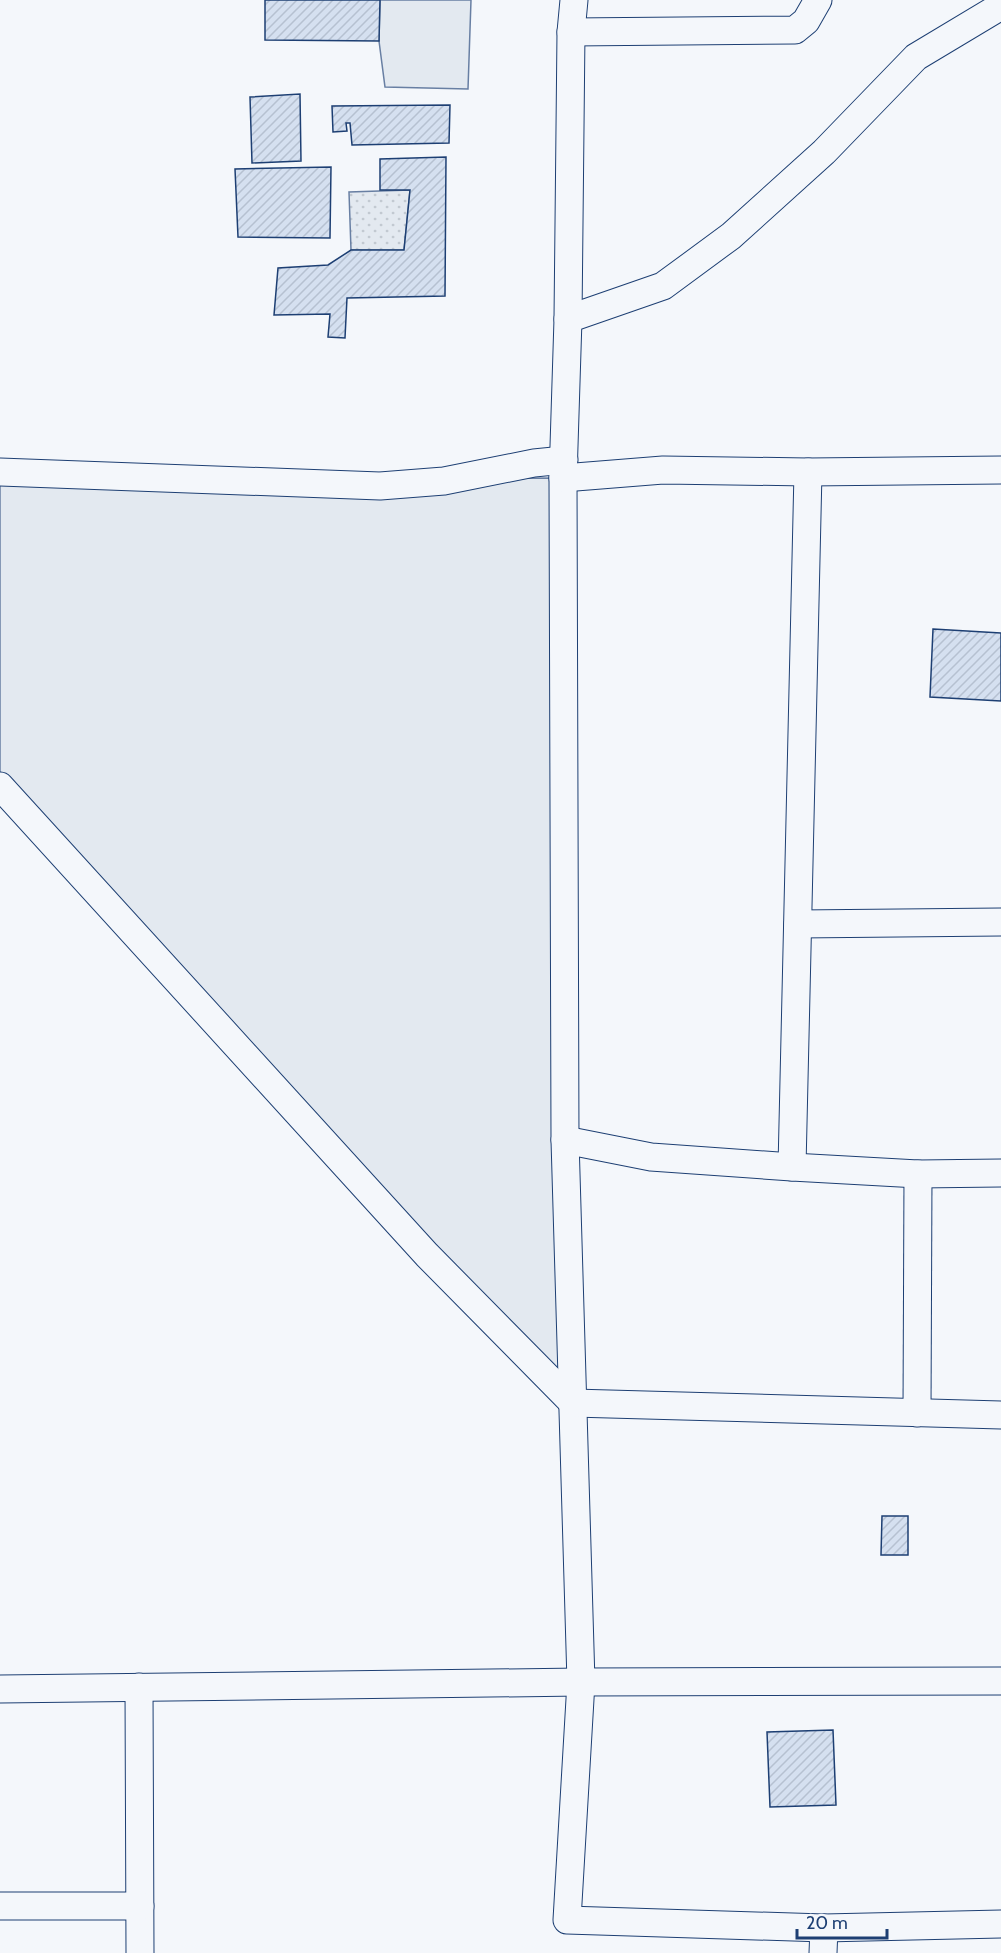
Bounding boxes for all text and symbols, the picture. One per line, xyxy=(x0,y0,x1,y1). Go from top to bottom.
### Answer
scale bar xyxy=(797,1902,887,1940)
text: 20 m xyxy=(806,1912,848,1934)

